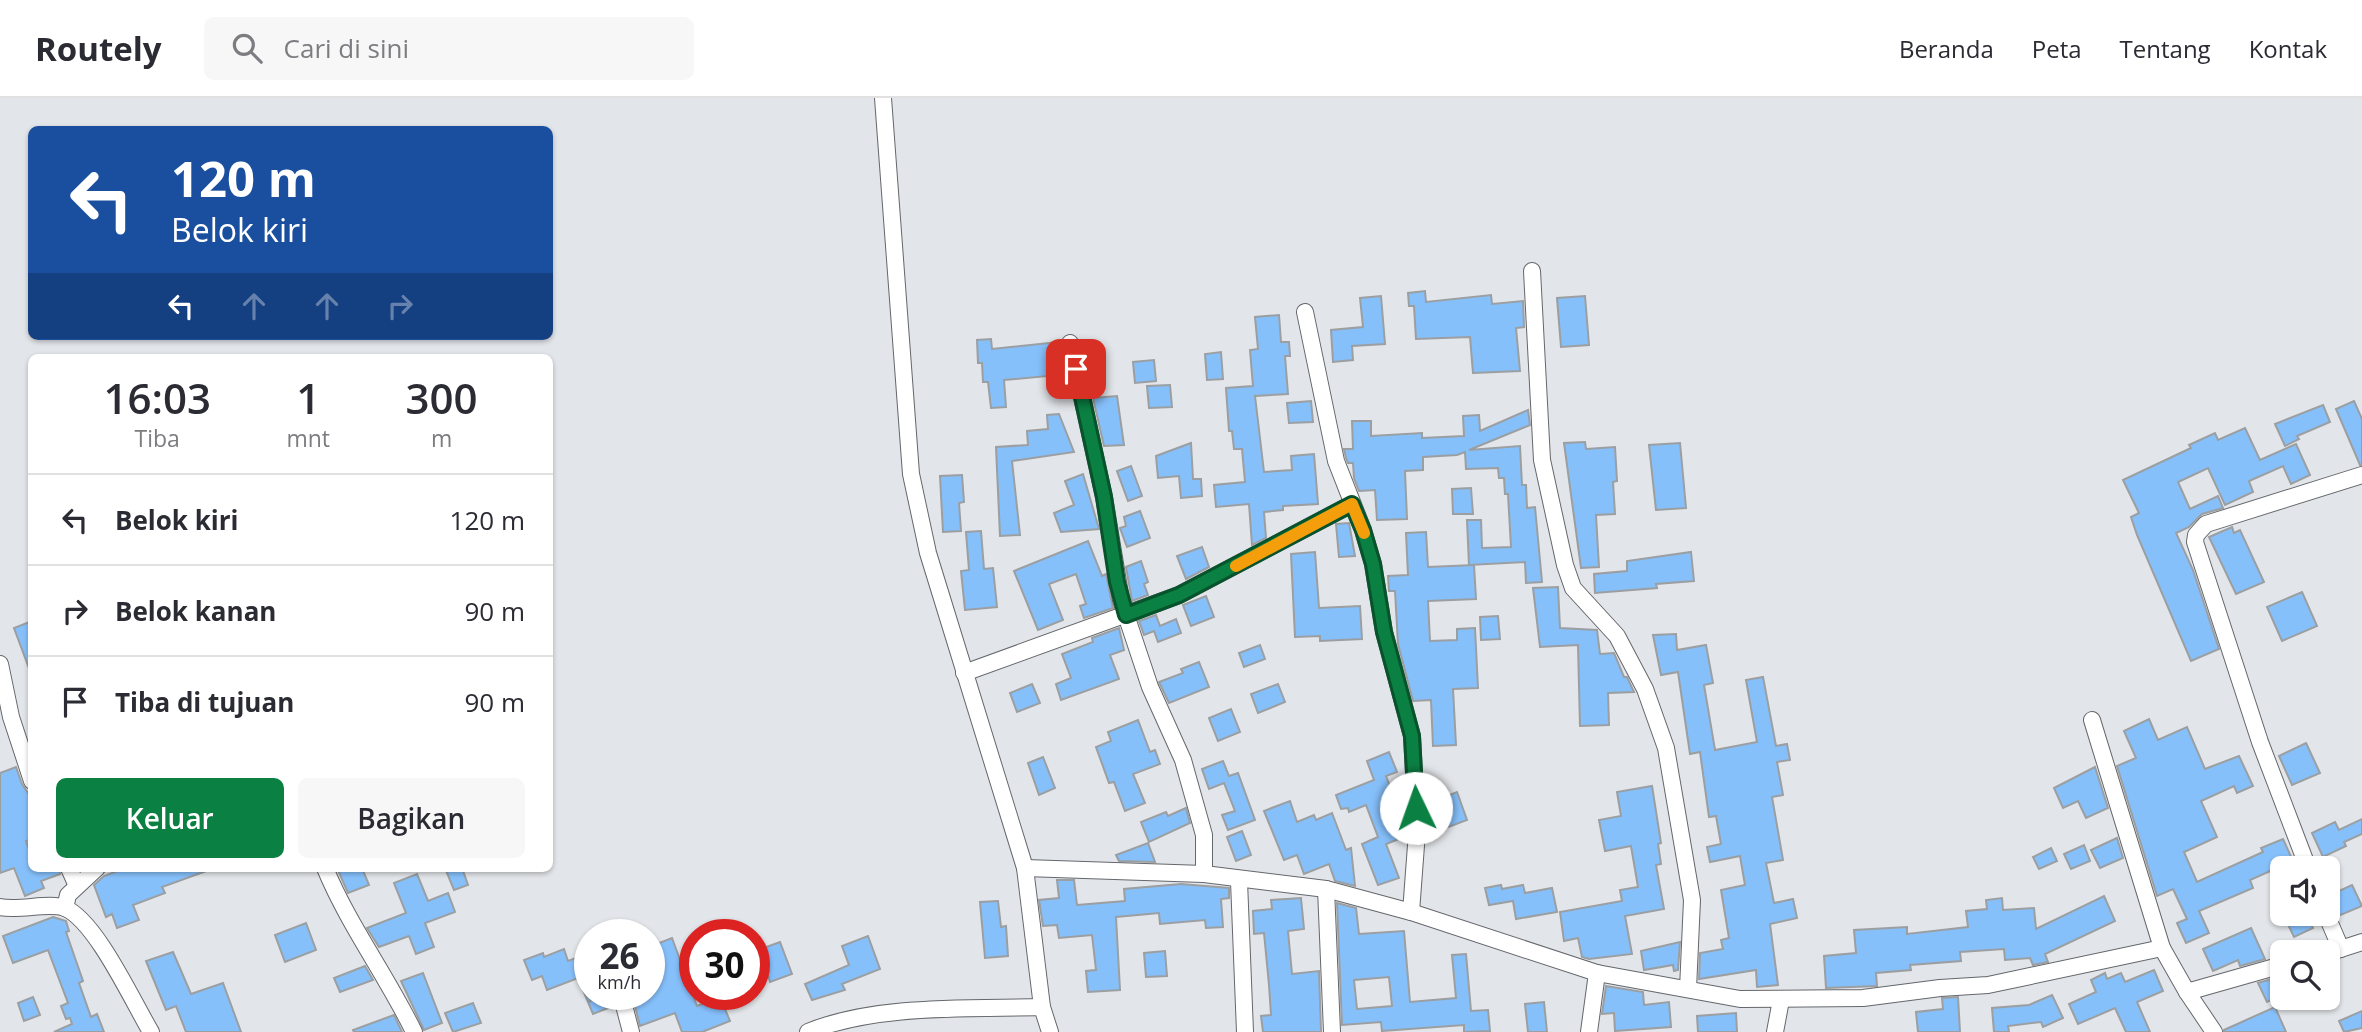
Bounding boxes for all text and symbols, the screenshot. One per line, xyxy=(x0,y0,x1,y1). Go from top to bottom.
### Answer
search box xyxy=(204,17,694,80)
text: Routely xyxy=(35,26,162,71)
icon: search xyxy=(228,29,266,67)
text: Cari di sini xyxy=(284,30,409,66)
text: Beranda xyxy=(1899,32,1994,65)
text: Peta xyxy=(2032,32,2082,65)
text: Tentang xyxy=(2120,32,2211,65)
text: Kontak xyxy=(2249,32,2327,65)
text: 120 m xyxy=(171,145,316,211)
icon: left xyxy=(56,154,147,245)
text: Belok kiri xyxy=(171,208,308,251)
icon: left xyxy=(162,287,200,325)
icon: ahead xyxy=(235,287,273,325)
icon: ahead xyxy=(308,287,346,325)
icon: right xyxy=(381,287,419,325)
pin xyxy=(1046,339,1106,399)
icon: arrive xyxy=(1057,350,1095,388)
text: 16:03 xyxy=(103,369,211,426)
text: 1 xyxy=(296,369,320,426)
text: 300 xyxy=(406,369,478,426)
text: Tiba xyxy=(135,422,180,454)
text: mnt xyxy=(286,422,330,454)
text: m xyxy=(431,422,452,454)
icon: left xyxy=(56,501,94,539)
text: Belok kiri xyxy=(115,502,239,538)
text: 120 m xyxy=(450,502,525,538)
icon: right xyxy=(56,592,94,630)
text: Belok kanan xyxy=(115,593,276,629)
text: 90 m xyxy=(464,593,525,629)
icon: arrive xyxy=(56,683,94,721)
text: Tiba di tujuan xyxy=(115,684,294,720)
text: 90 m xyxy=(464,684,525,720)
position arrow xyxy=(1379,771,1453,845)
button: Keluar xyxy=(56,778,284,858)
button: Bagikan xyxy=(298,778,525,858)
map controls xyxy=(2270,856,2340,1010)
button: sound xyxy=(2270,856,2340,926)
speed limit sign: 30 xyxy=(679,919,770,1010)
text: 26 xyxy=(599,932,640,979)
button: search xyxy=(2270,940,2340,1010)
text: km/h xyxy=(598,970,641,994)

